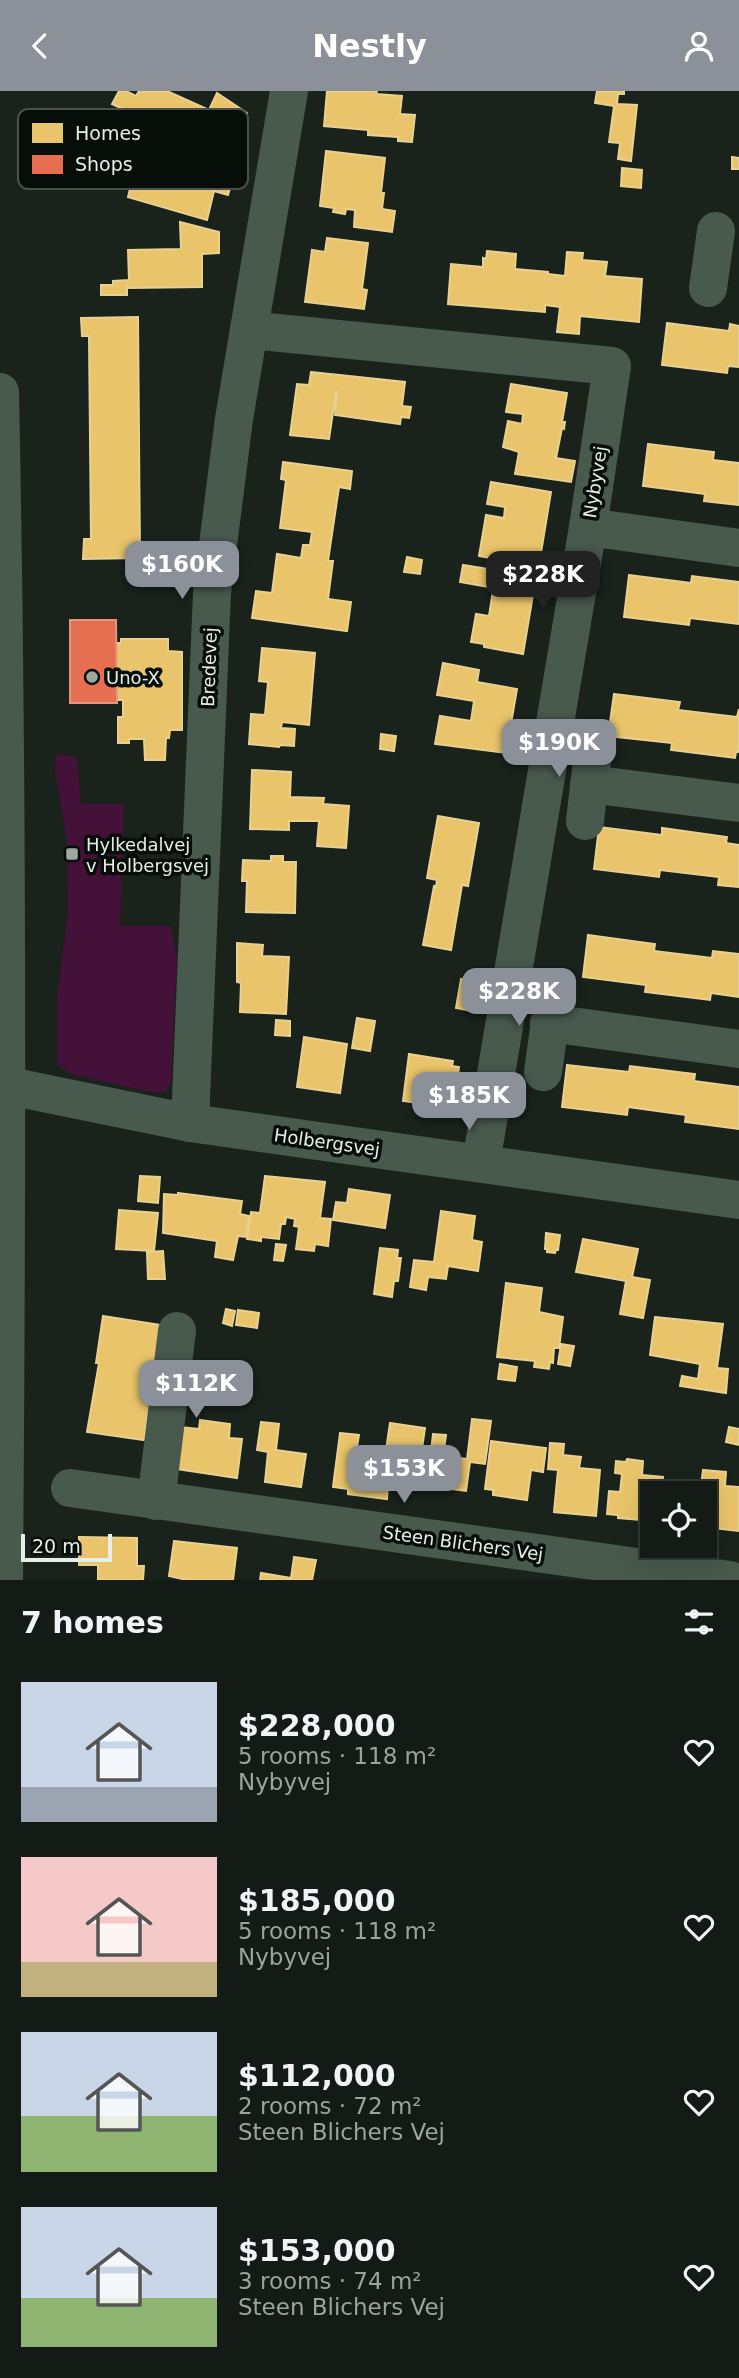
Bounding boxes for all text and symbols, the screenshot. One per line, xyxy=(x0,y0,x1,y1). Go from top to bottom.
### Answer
icon: back xyxy=(21,27,59,65)
text: Nestly xyxy=(312,27,427,65)
icon: person xyxy=(680,27,718,65)
legend xyxy=(18,109,248,189)
text: Homes xyxy=(75,122,141,144)
text: Shops xyxy=(75,153,133,175)
street label: Nybyvej xyxy=(579,444,611,520)
pin: $160K xyxy=(133,541,231,601)
text: $160K xyxy=(141,551,223,577)
pin: $228K xyxy=(494,552,592,611)
text: $228K xyxy=(502,561,584,587)
street label: Bredevej xyxy=(197,627,221,707)
place label: Uno-X xyxy=(106,667,160,688)
marker: Uno-X xyxy=(84,669,100,685)
pin: $190K xyxy=(510,719,608,779)
text: $190K xyxy=(518,729,600,755)
place label: Hylkedalvej v Holbergsvej xyxy=(86,834,209,876)
marker: Hylkedalvej v Holbergsvej xyxy=(64,846,80,862)
pin: $228K xyxy=(470,969,568,1028)
text: $228K xyxy=(478,978,560,1004)
pin: $185K xyxy=(420,1073,518,1132)
text: $185K xyxy=(428,1082,510,1108)
street label: Holbergsvej xyxy=(273,1124,381,1160)
pin: $112K xyxy=(147,1361,245,1420)
text: $112K xyxy=(155,1370,237,1396)
pin: $153K xyxy=(355,1445,453,1505)
text: $153K xyxy=(363,1455,445,1481)
map controls xyxy=(640,1481,717,1558)
button: locate xyxy=(640,1481,717,1558)
street label: Steen Blichers Vej xyxy=(381,1521,545,1565)
scale bar xyxy=(21,1531,112,1563)
text: 20 m xyxy=(32,1535,81,1557)
icon: filters xyxy=(680,1603,718,1641)
text: 7 homes xyxy=(21,1605,164,1640)
text: $228,000 xyxy=(238,1708,396,1743)
icon: home xyxy=(77,1710,161,1794)
icon: heart xyxy=(680,1733,718,1771)
text: 5 rooms · 118 m² xyxy=(238,1743,436,1769)
text: Nybyvej xyxy=(238,1769,331,1795)
text: $185,000 xyxy=(238,1883,396,1918)
icon: home xyxy=(77,1885,161,1969)
icon: heart xyxy=(680,1908,718,1946)
text: 5 rooms · 118 m² xyxy=(238,1918,436,1944)
text: Nybyvej xyxy=(238,1944,331,1970)
text: $112,000 xyxy=(238,2058,396,2093)
icon: home xyxy=(77,2060,161,2144)
icon: heart xyxy=(680,2083,718,2121)
text: 2 rooms · 72 m² xyxy=(238,2093,422,2119)
text: Steen Blichers Vej xyxy=(238,2119,445,2145)
text: $153,000 xyxy=(238,2233,396,2268)
icon: home xyxy=(77,2235,161,2319)
icon: heart xyxy=(680,2258,718,2296)
text: 3 rooms · 74 m² xyxy=(238,2268,422,2294)
text: Steen Blichers Vej xyxy=(238,2294,445,2320)

